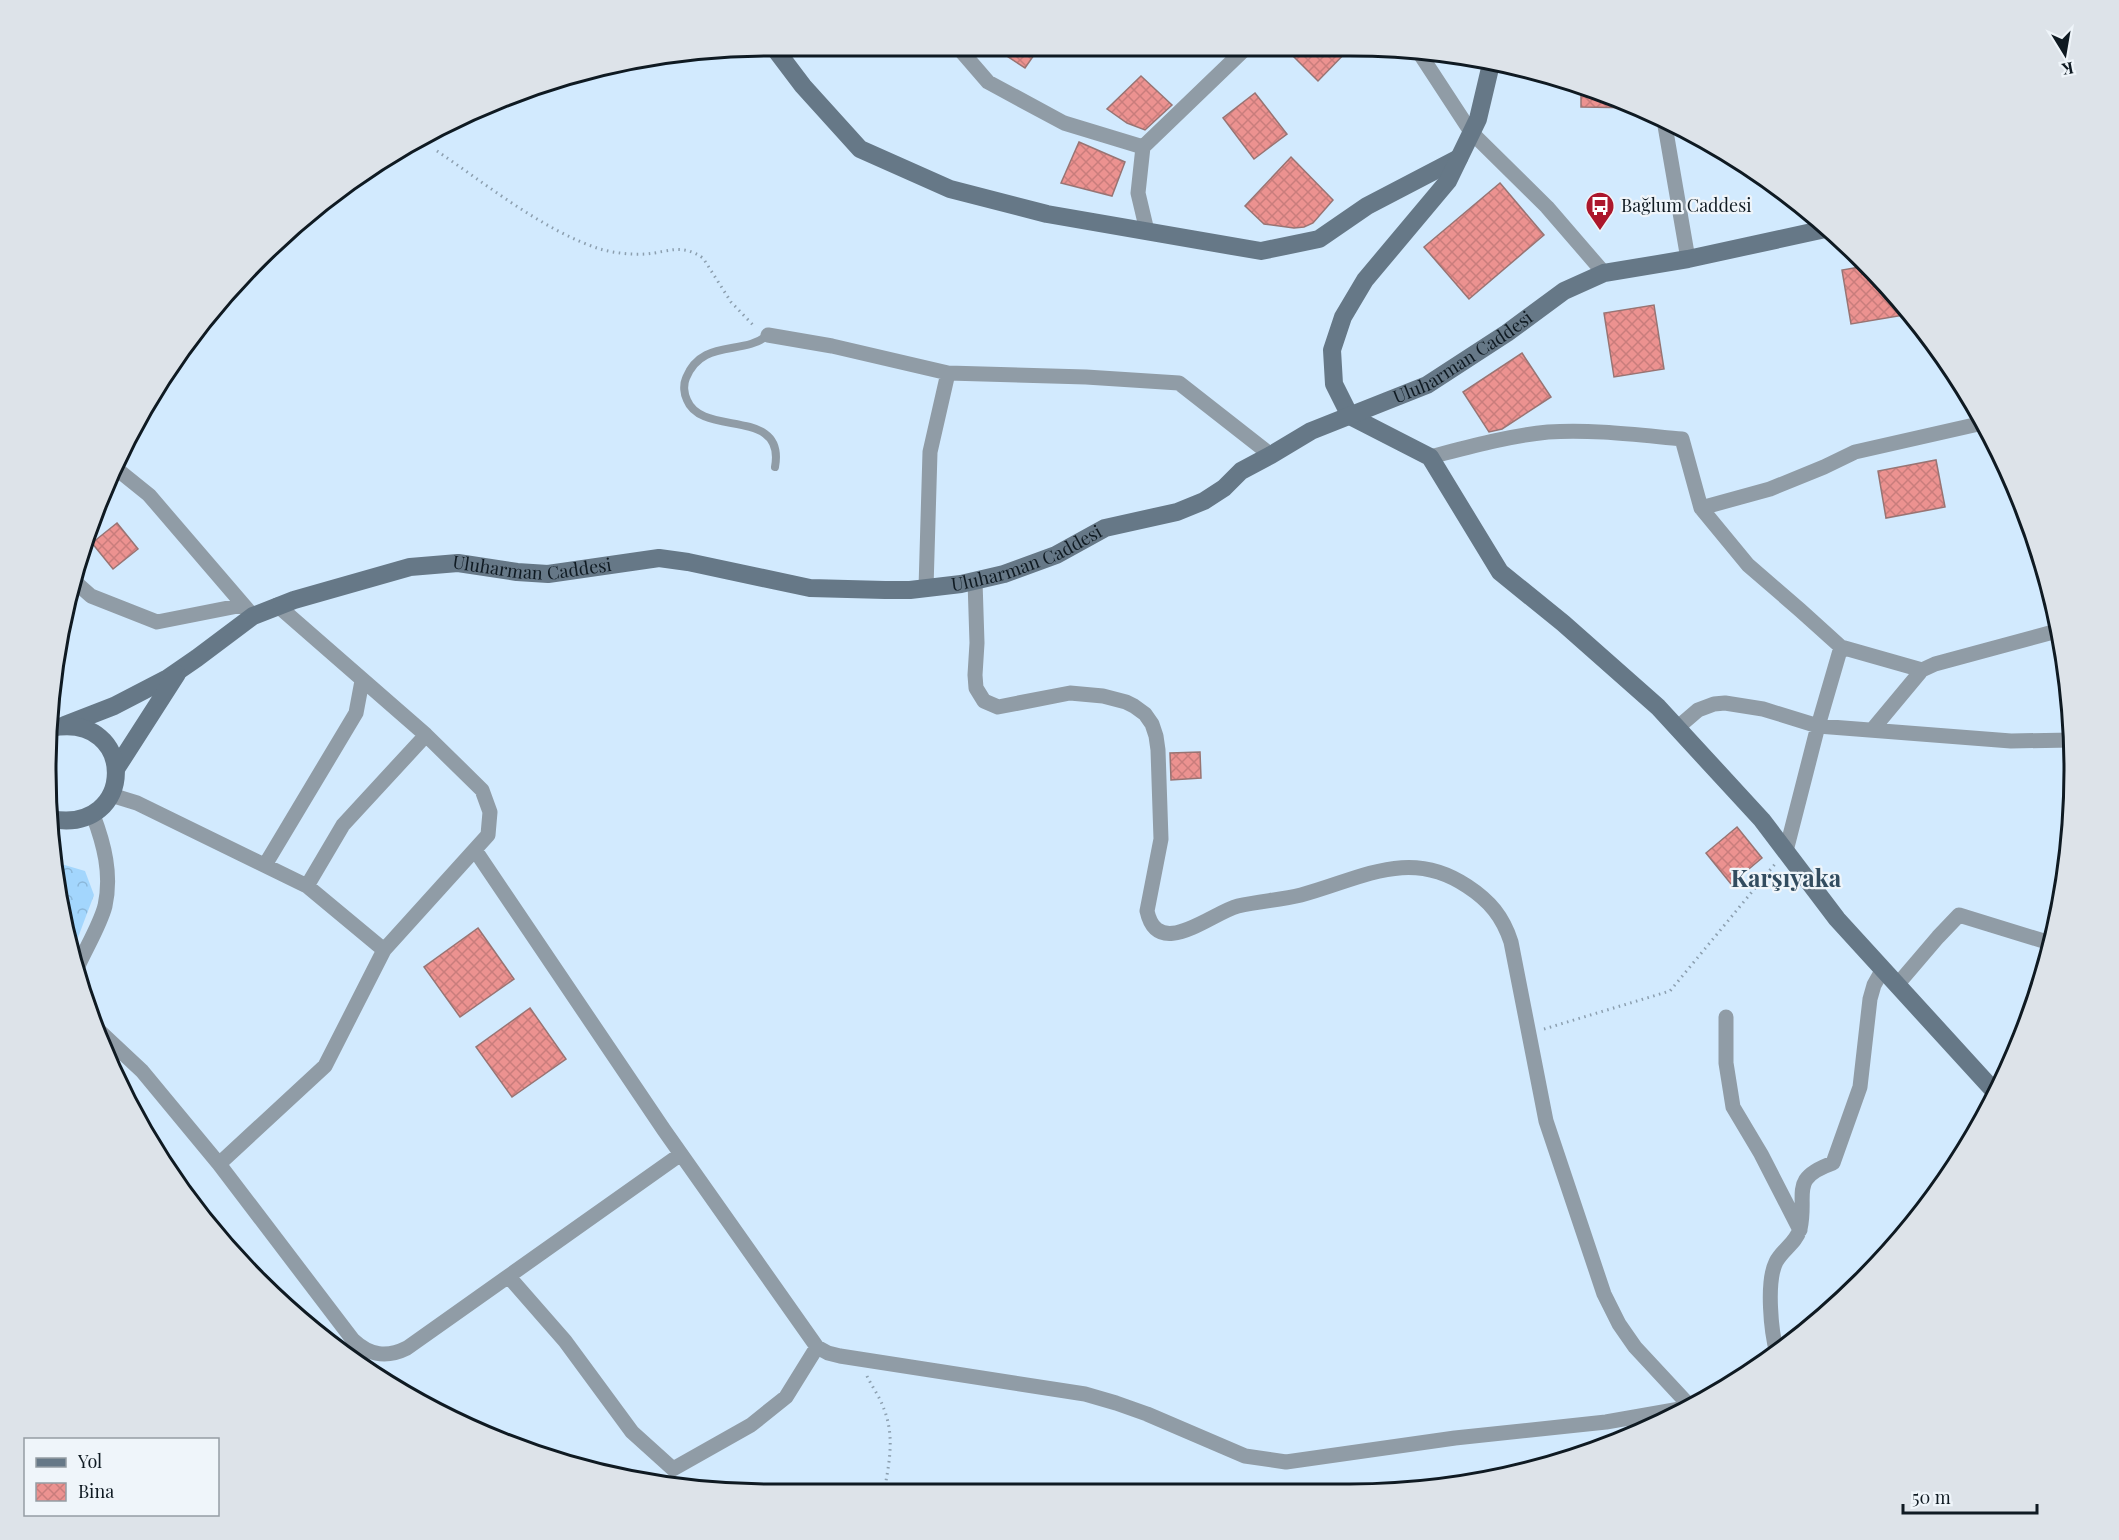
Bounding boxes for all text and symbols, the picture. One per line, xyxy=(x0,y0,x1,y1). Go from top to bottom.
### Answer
north arrow xyxy=(2035,24,2095,84)
text: K xyxy=(2060,58,2076,81)
bus stop icon: Bağlum Caddesi xyxy=(1584,190,1616,232)
place label: Bağlum Caddesi xyxy=(1621,193,1751,217)
street label: Uluharman Caddesi xyxy=(1389,305,1537,408)
street label: Uluharman Caddesi xyxy=(950,519,1106,596)
street label: Uluharman Caddesi xyxy=(451,549,613,585)
district label: Karşıyaka xyxy=(1731,861,1842,893)
legend xyxy=(24,1438,219,1516)
text: Yol xyxy=(77,1449,102,1473)
scale bar xyxy=(1903,1477,2036,1515)
text: Bina xyxy=(78,1479,114,1503)
text: 50 m xyxy=(1912,1485,1951,1509)

